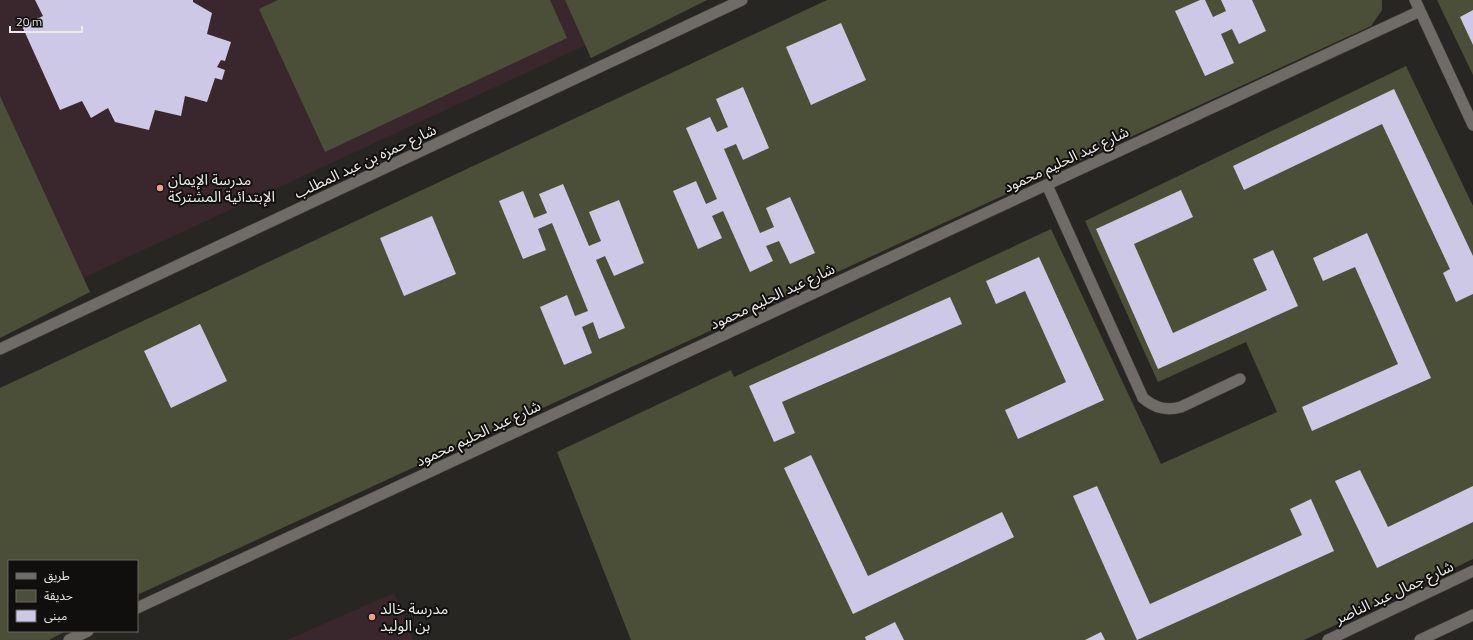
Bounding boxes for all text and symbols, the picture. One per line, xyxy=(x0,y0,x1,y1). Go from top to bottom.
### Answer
scale bar xyxy=(10,8,82,34)
text: 20 m xyxy=(16,12,42,31)
street label: شارع حمزه بن عبد المطلب xyxy=(290,118,441,205)
street label: شارع عبد الحليم محمود xyxy=(1000,120,1133,199)
place label: مدرسة الإيمان الإبتدائية المشتركة xyxy=(168,168,275,208)
marker: مدرسة الإيمان الإبتدائية المشتركة xyxy=(155,183,165,193)
street label: شارع عبد الحليم محمود xyxy=(706,257,839,336)
street label: شارع عبد الحليم محمود xyxy=(412,394,545,473)
street label: شارع جمال عبد الناصر xyxy=(1330,554,1458,631)
legend xyxy=(8,560,138,632)
text: طريق xyxy=(44,566,70,585)
text: حديقة xyxy=(44,586,73,605)
place label: مدرسة خالد بن الوليد xyxy=(380,597,448,637)
text: مبنى xyxy=(44,606,67,625)
marker: مدرسة خالد بن الوليد xyxy=(367,612,377,622)

